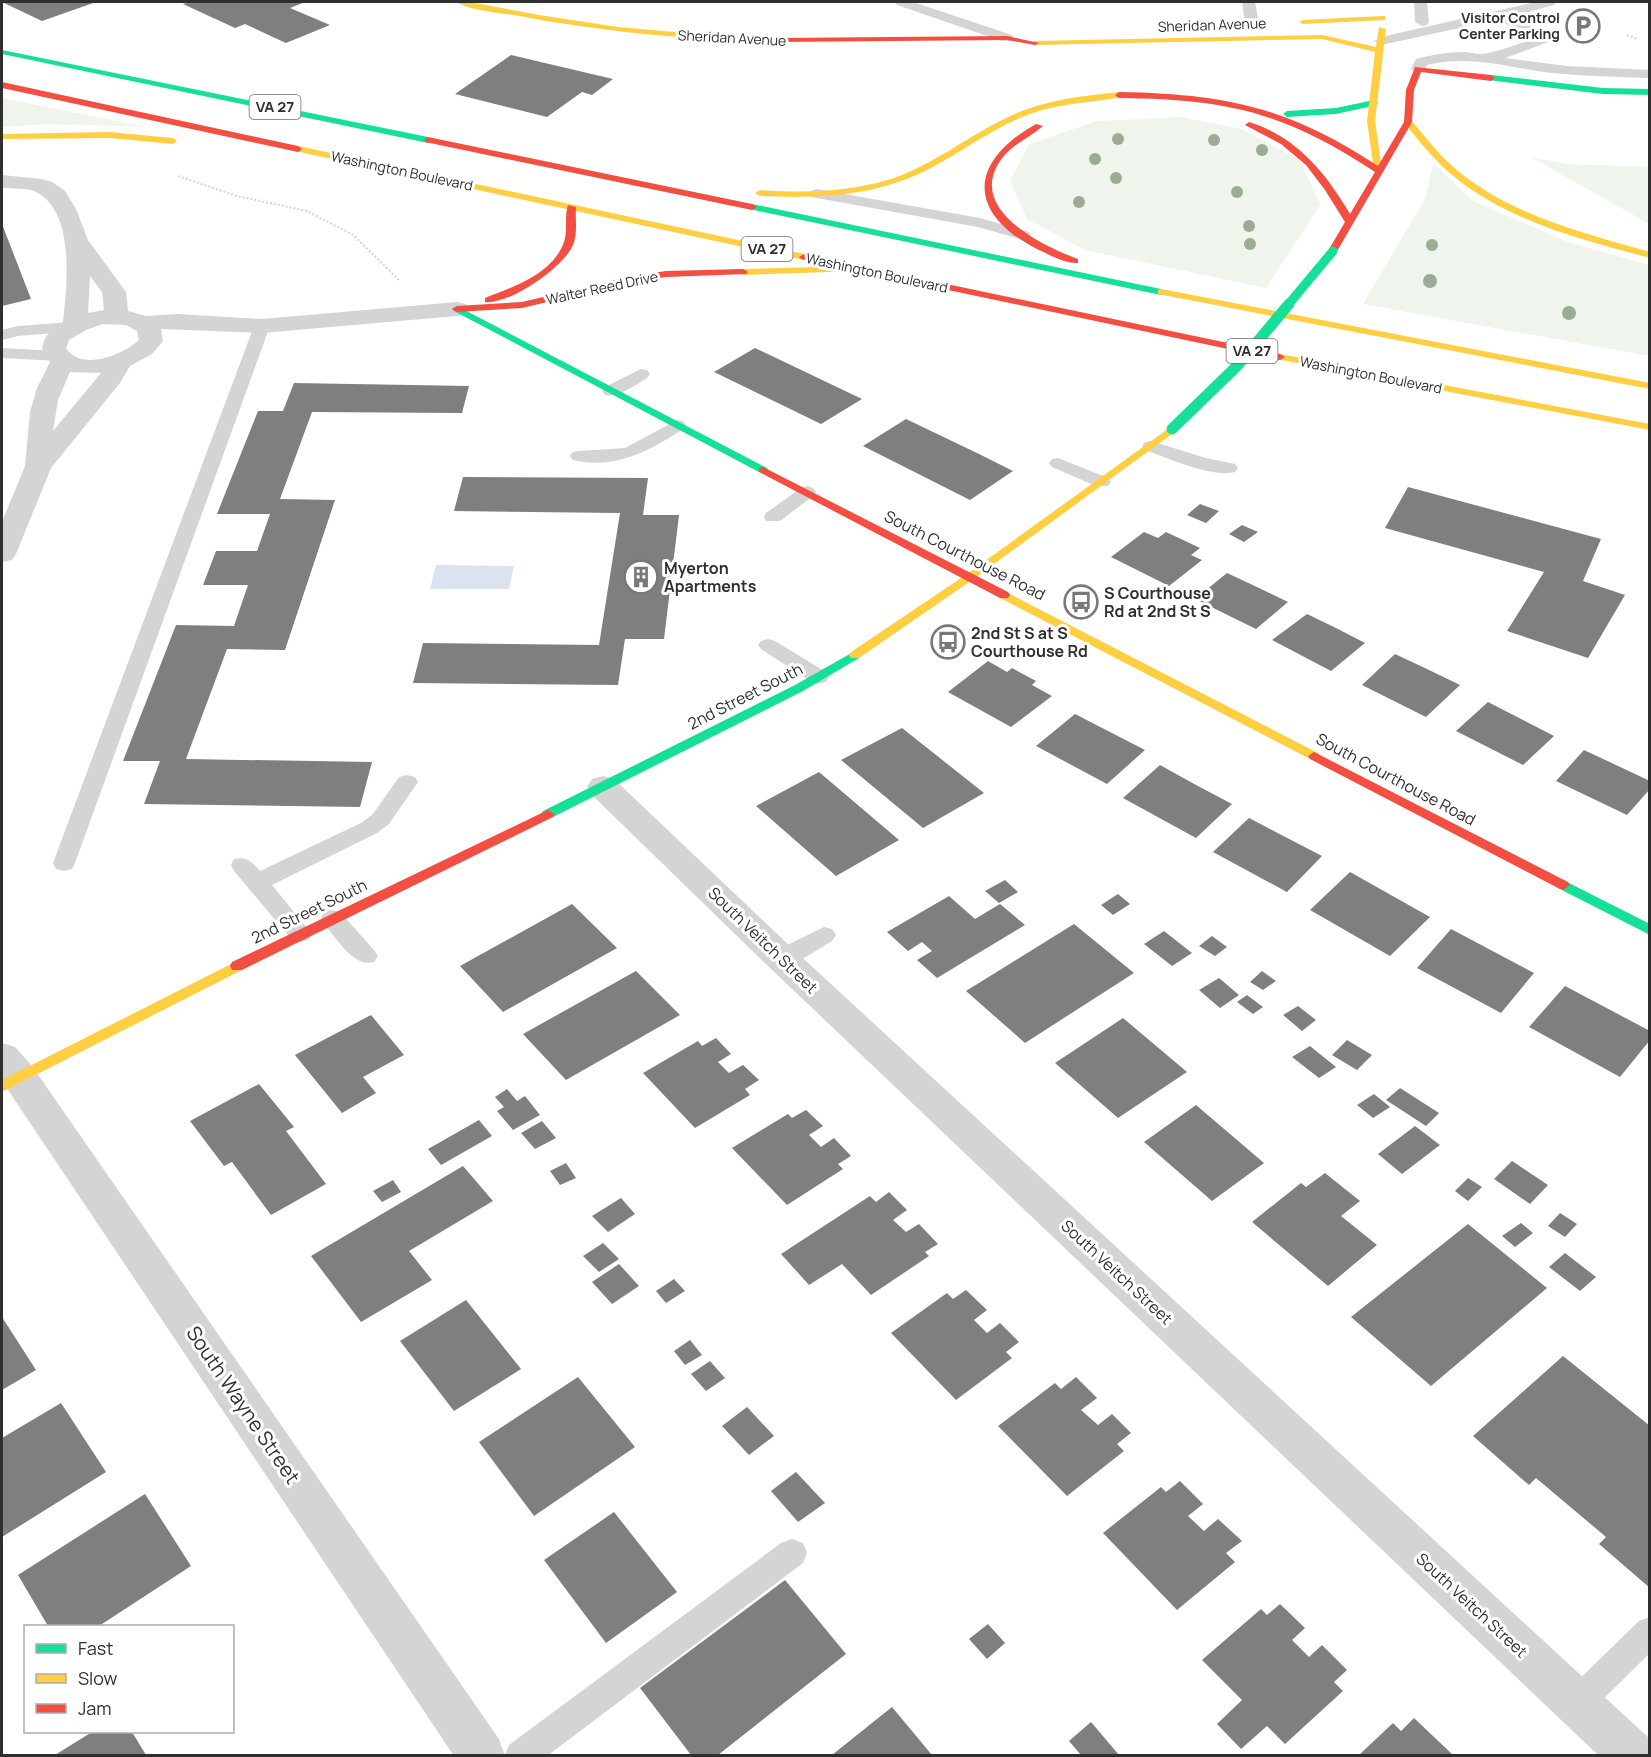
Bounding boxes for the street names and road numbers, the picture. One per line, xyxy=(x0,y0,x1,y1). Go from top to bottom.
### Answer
street label: Sheridan Avenue xyxy=(1157,13,1267,36)
street label: Sheridan Avenue xyxy=(677,25,787,50)
road number: VA 27 xyxy=(250,95,300,119)
street label: Washington Boulevard xyxy=(329,146,475,195)
road number: VA 27 xyxy=(742,237,792,261)
street label: Washington Boulevard xyxy=(804,248,950,297)
street label: Walter Reed Drive xyxy=(544,266,660,309)
road number: VA 27 xyxy=(1226,339,1278,363)
street label: Washington Boulevard xyxy=(1298,351,1444,398)
street label: South Courthouse Road xyxy=(881,505,1049,605)
street label: 2nd Street South xyxy=(684,658,806,734)
street label: South Courthouse Road xyxy=(1312,728,1480,830)
street label: 2nd Street South xyxy=(247,873,371,949)
street label: South Veitch Street xyxy=(703,882,823,998)
street label: South Veitch Street xyxy=(1057,1215,1177,1329)
street label: South Wayne Street xyxy=(180,1320,306,1489)
street label: South Veitch Street xyxy=(1412,1548,1532,1662)

